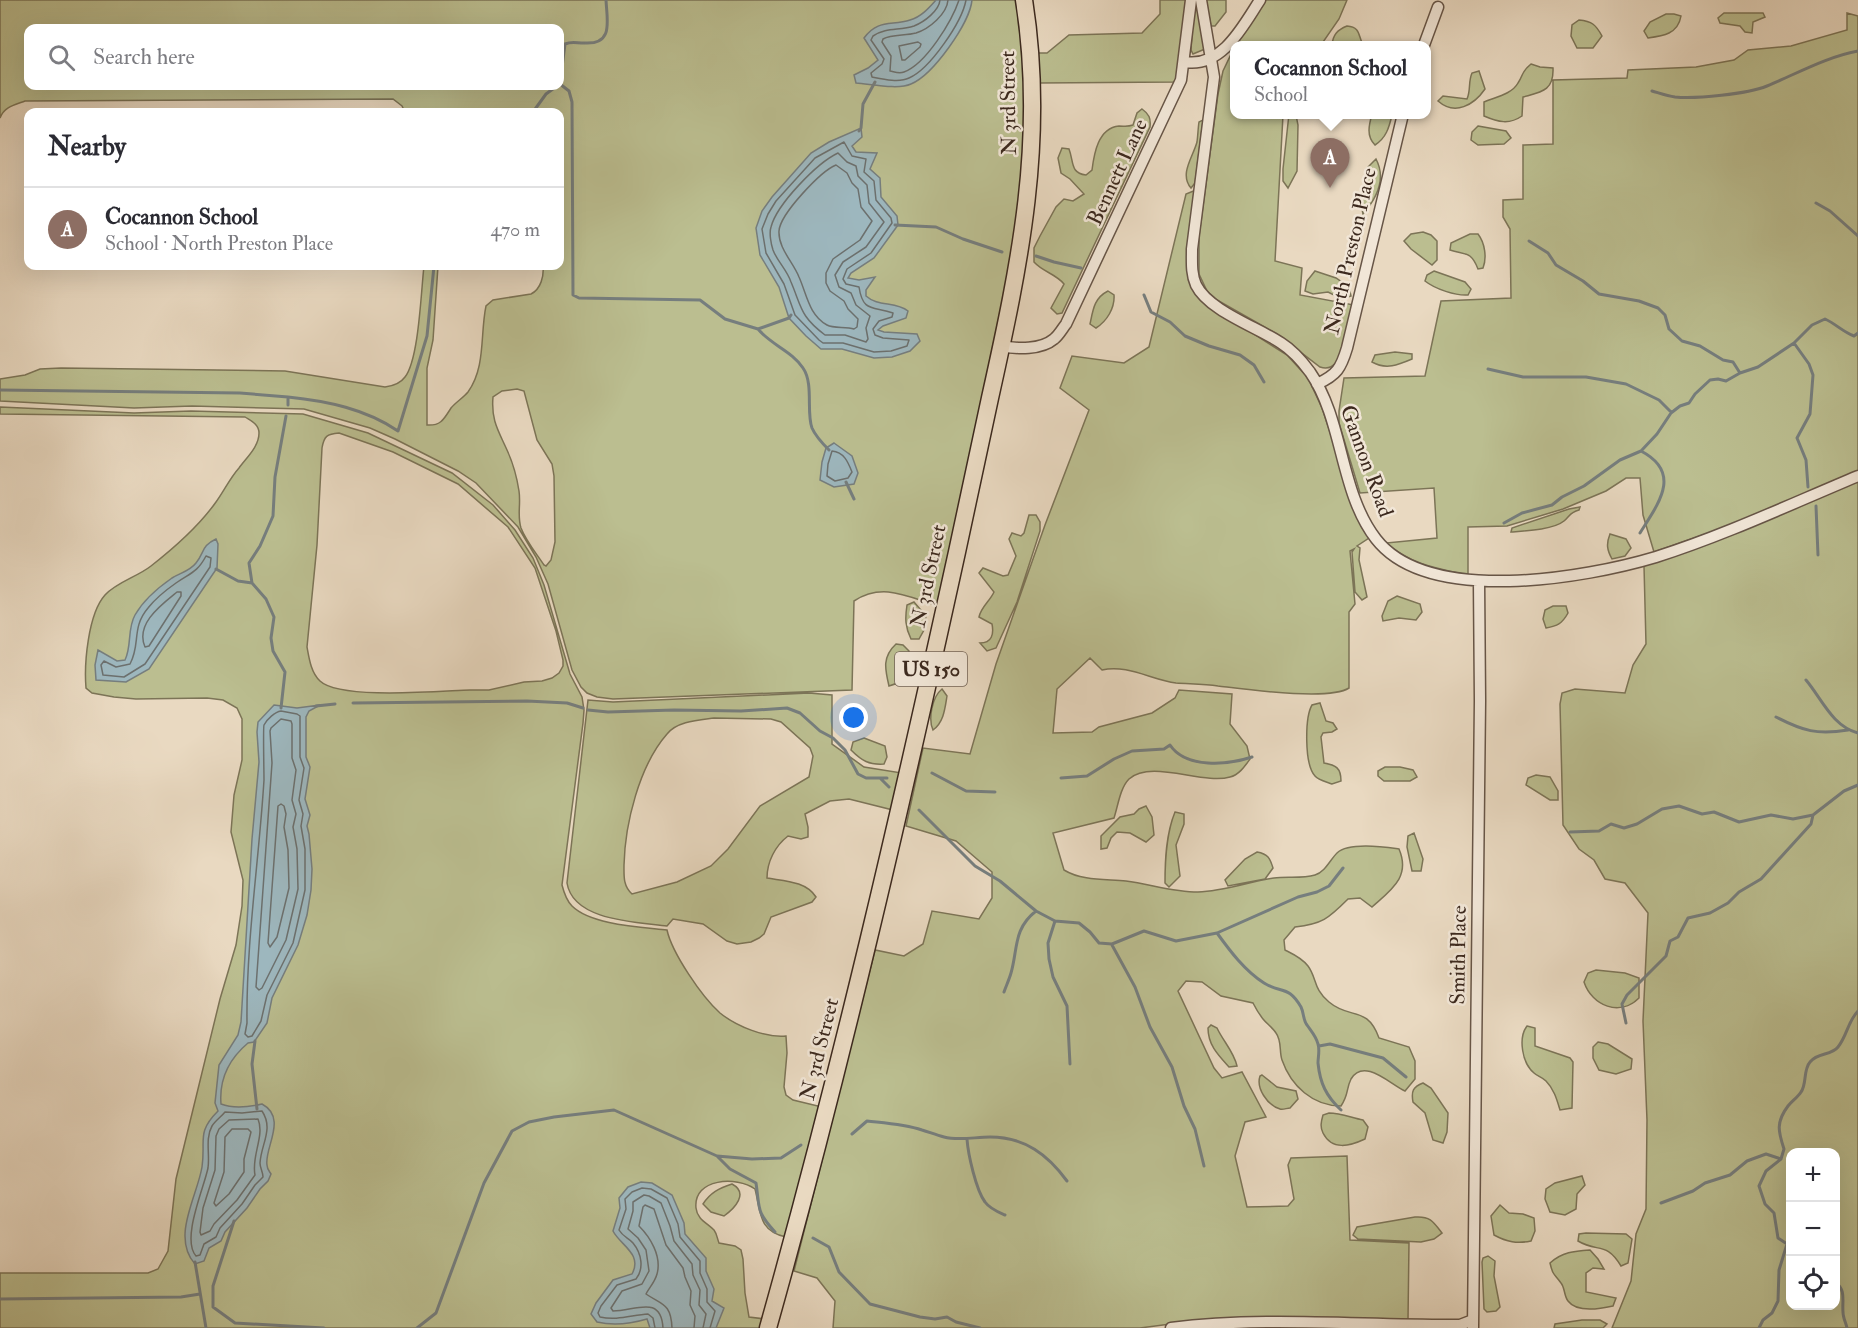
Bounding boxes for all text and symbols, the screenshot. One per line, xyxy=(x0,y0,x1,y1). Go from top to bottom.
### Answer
search box xyxy=(24,24,564,90)
icon: search xyxy=(45,41,78,74)
popup xyxy=(1230,41,1431,119)
text: Search here xyxy=(93,43,195,71)
street label: N 3rd Street xyxy=(994,50,1023,155)
text: Cocannon School xyxy=(1254,54,1407,82)
text: School xyxy=(1254,82,1308,107)
street label: Bennett Lane xyxy=(1081,114,1154,230)
text: Nearby xyxy=(48,131,126,163)
pin: A xyxy=(1310,138,1350,188)
street label: North Preston Place xyxy=(1318,165,1383,337)
text: Cocannon School xyxy=(105,203,258,231)
text: A xyxy=(61,217,74,242)
text: 470 m xyxy=(491,217,540,242)
text: School · North Preston Place xyxy=(105,231,333,256)
street label: Gannon Road xyxy=(1334,402,1399,521)
street label: N 3rd Street xyxy=(904,522,953,630)
road number: US 150 xyxy=(895,652,967,686)
your location xyxy=(839,703,868,732)
street label: Smith Place xyxy=(1444,905,1473,1005)
street label: N 3rd Street xyxy=(794,995,845,1103)
map controls xyxy=(1786,1148,1840,1310)
button: + xyxy=(1786,1148,1840,1202)
button: − xyxy=(1786,1202,1840,1256)
button: locate xyxy=(1786,1256,1840,1310)

